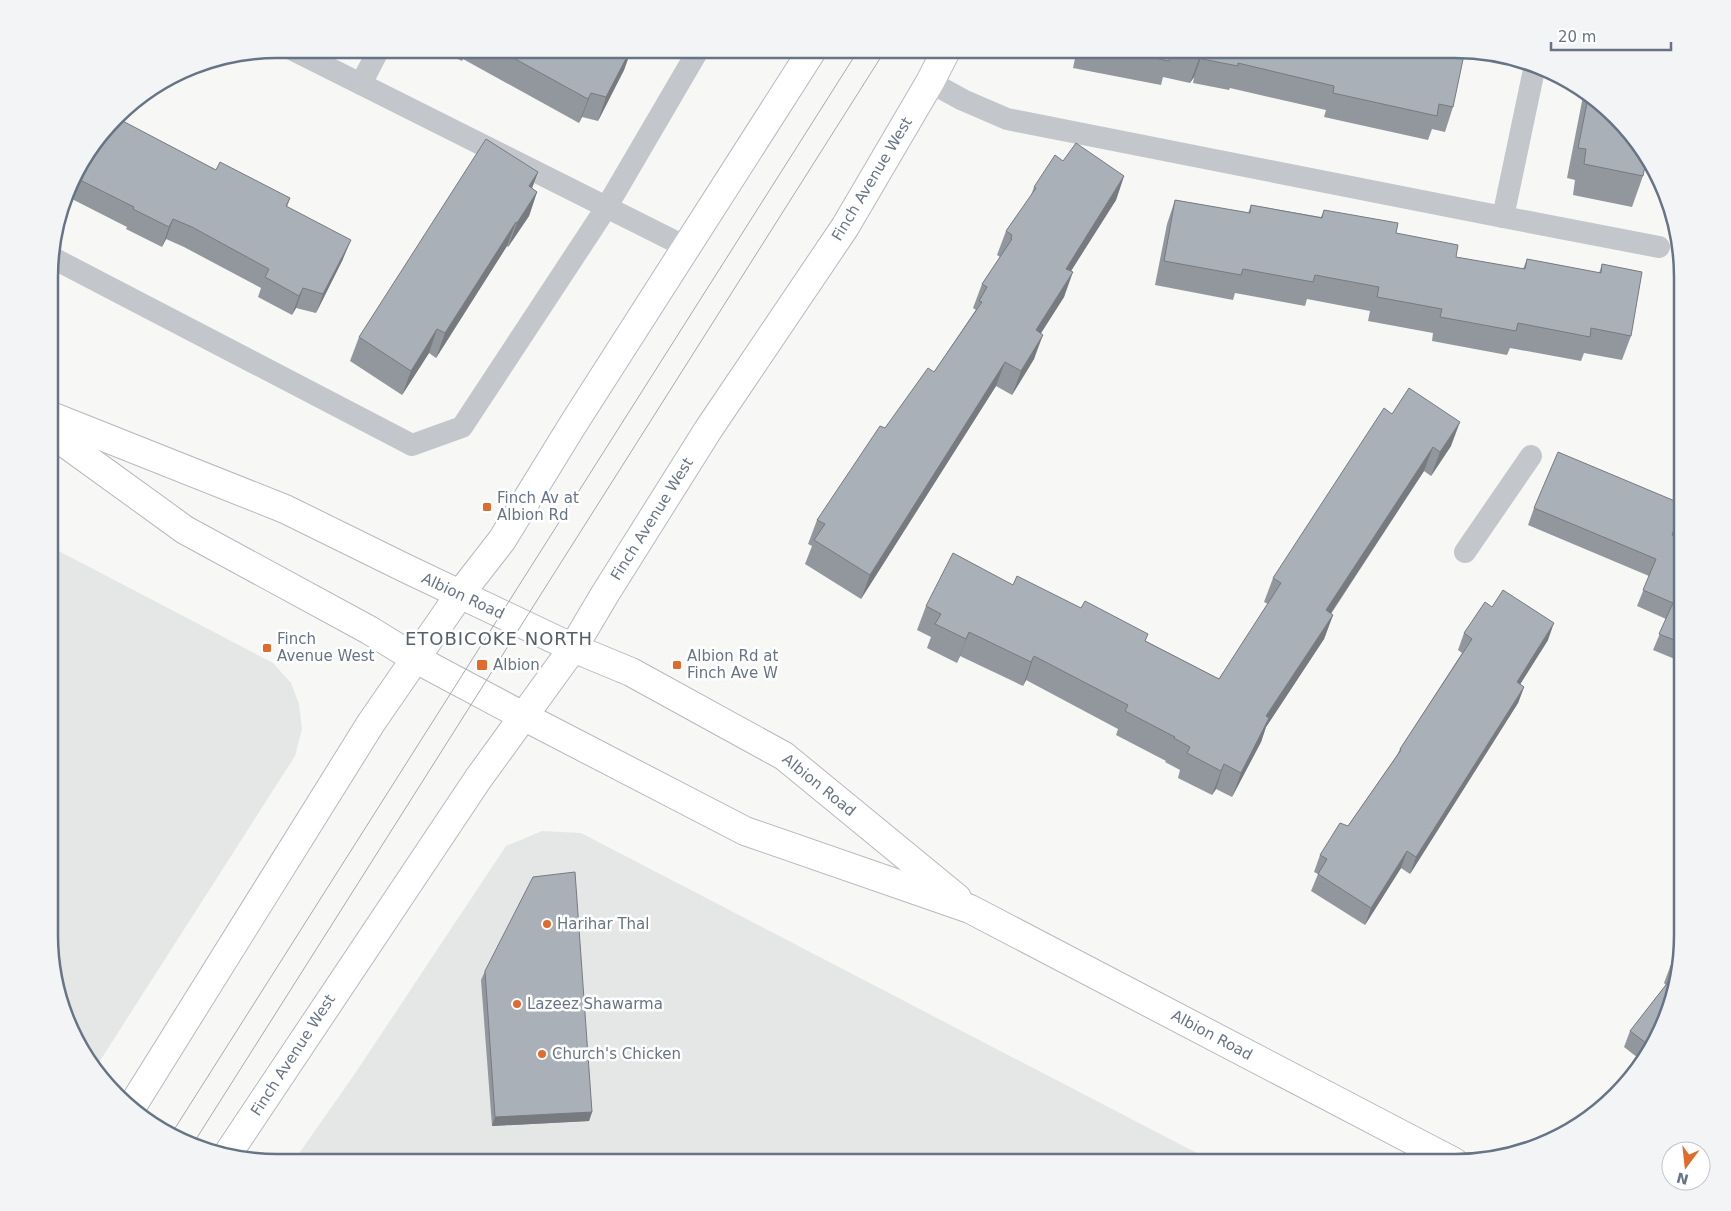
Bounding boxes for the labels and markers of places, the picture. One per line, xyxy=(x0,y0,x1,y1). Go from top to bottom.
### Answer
place label: Finch Av at Albion Rd xyxy=(497,489,579,524)
marker: Finch Av at Albion Rd xyxy=(481,501,493,513)
place label: Finch Avenue West xyxy=(277,630,374,665)
marker: Finch Avenue West xyxy=(261,642,273,654)
place label: Albion Rd at Finch Ave W xyxy=(687,647,778,682)
place label: Albion xyxy=(493,656,540,674)
marker: Albion xyxy=(475,658,489,672)
marker: Albion Rd at Finch Ave W xyxy=(671,659,683,671)
place label: Harihar Thal xyxy=(557,915,649,933)
marker: Harihar Thal xyxy=(541,918,553,930)
place label: Lazeez Shawarma xyxy=(527,995,663,1013)
marker: Lazeez Shawarma xyxy=(511,998,523,1010)
place label: Church's Chicken xyxy=(552,1045,681,1063)
marker: Church's Chicken xyxy=(536,1048,548,1060)

